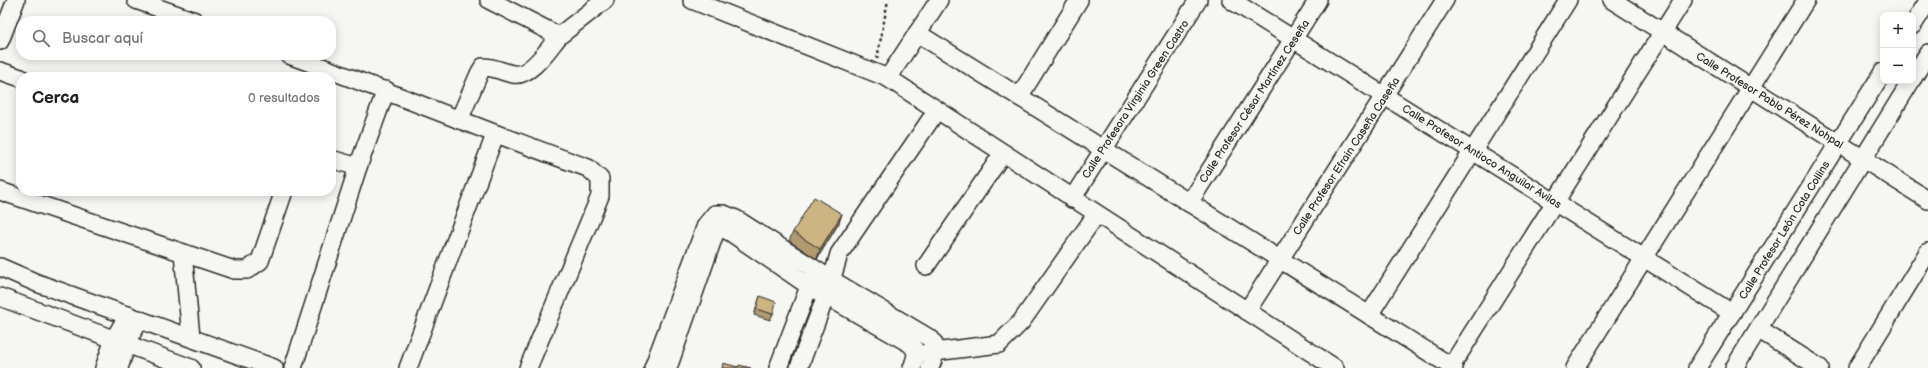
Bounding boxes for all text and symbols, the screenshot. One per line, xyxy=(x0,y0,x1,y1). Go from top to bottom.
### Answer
map controls xyxy=(1880,12,1916,84)
button: + xyxy=(1880,12,1916,48)
search box xyxy=(16,16,336,60)
street label: Calle Profesor César Martínez Ceseña xyxy=(1197,17,1312,185)
street label: Calle Profesora Virginia Green Castro xyxy=(1079,18,1192,181)
icon: search xyxy=(30,27,52,49)
text: Buscar aquí xyxy=(62,29,143,48)
button: − xyxy=(1880,48,1916,84)
street label: Calle Profesor Pablo Pérez Nohpal xyxy=(1694,50,1846,151)
street label: Calle Profesor Efrain Caseña Caseña xyxy=(1290,75,1402,238)
text: Cerca xyxy=(32,88,79,108)
text: 0 resultados xyxy=(248,90,320,106)
street label: Calle Profesor Antioco Anguilar Avilas xyxy=(1400,102,1564,211)
street label: Calle Profesor León Cota Collins xyxy=(1736,158,1833,302)

